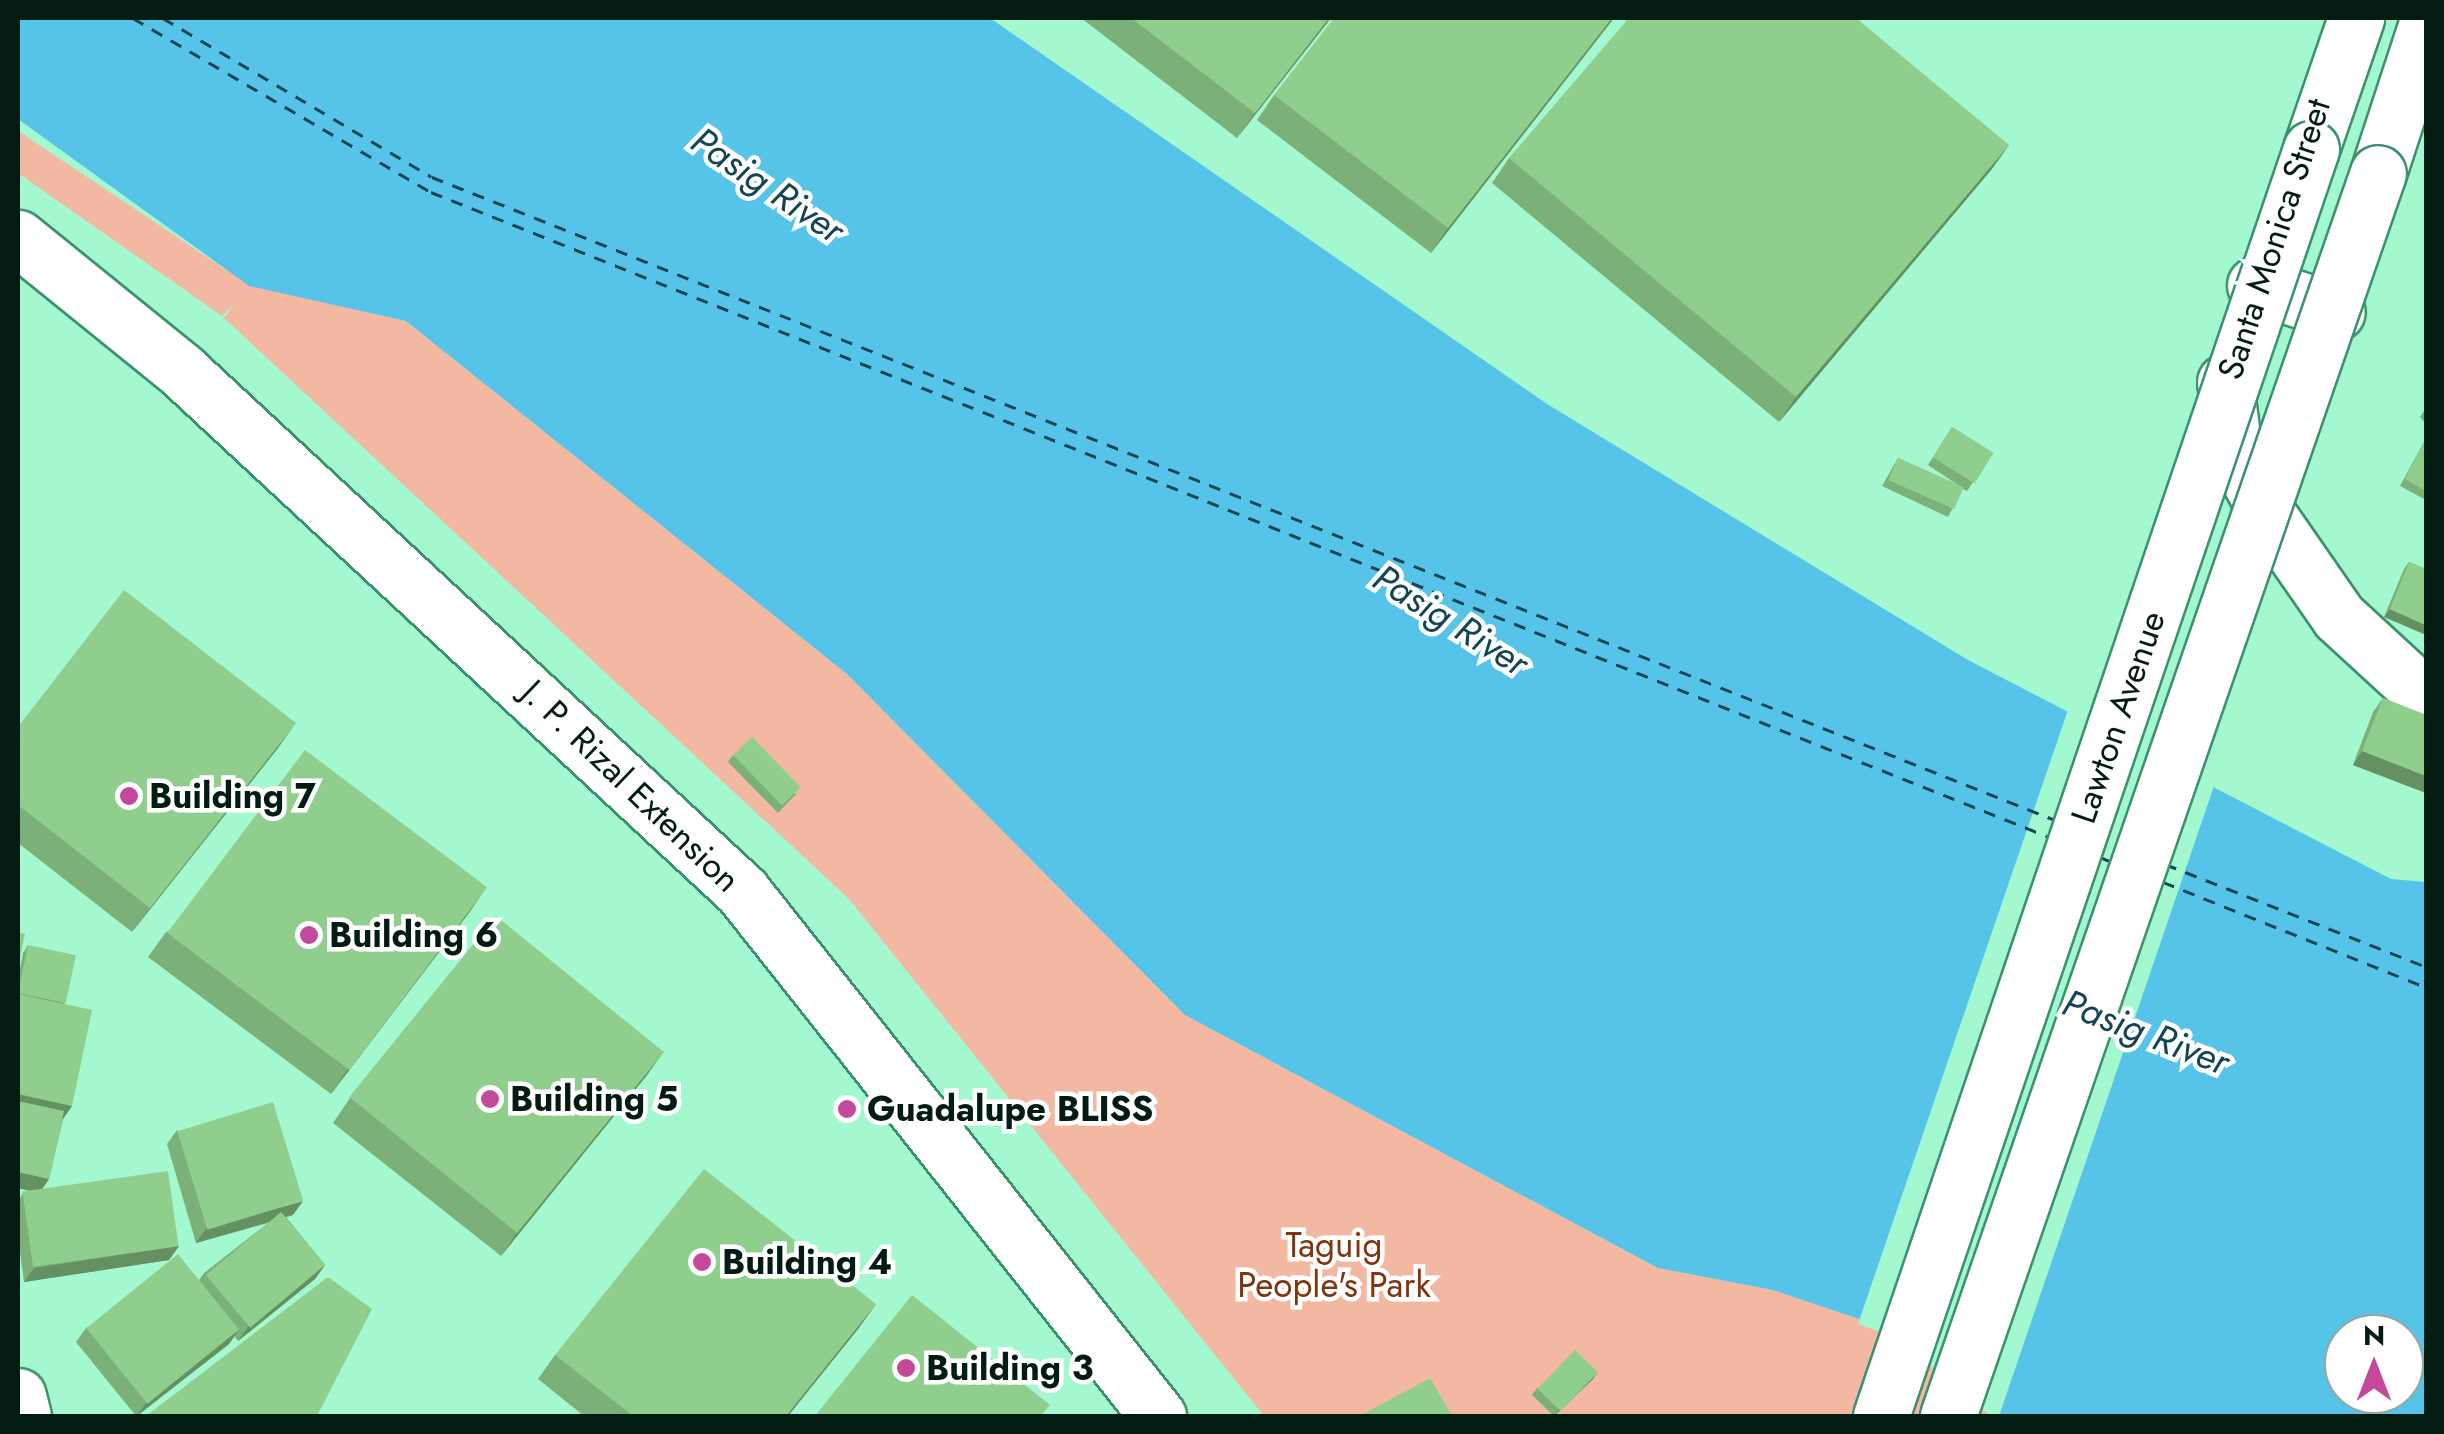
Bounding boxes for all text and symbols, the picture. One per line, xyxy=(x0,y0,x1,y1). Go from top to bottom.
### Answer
street label: Santa Monica Street xyxy=(2209,93,2339,385)
water label: Pasig River xyxy=(683,117,853,253)
water label: Pasig River xyxy=(1365,554,1537,686)
street label: Lawton Avenue xyxy=(2062,605,2174,829)
street label: J. P. Rizal Extension xyxy=(513,671,749,901)
place label: Building 7 xyxy=(149,775,316,817)
marker: Building 7 xyxy=(118,785,140,807)
place label: Building 6 xyxy=(329,914,498,956)
marker: Building 6 xyxy=(298,924,320,946)
water label: Pasig River xyxy=(2056,979,2236,1085)
place label: Building 5 xyxy=(510,1078,678,1120)
marker: Building 5 xyxy=(479,1088,501,1110)
place label: Guadalupe BLISS xyxy=(867,1088,1153,1130)
marker: Guadalupe BLISS xyxy=(836,1098,858,1120)
park label: Taguig People's Park xyxy=(1237,1224,1431,1306)
place label: Building 4 xyxy=(722,1241,892,1283)
marker: Building 4 xyxy=(691,1251,713,1273)
north arrow xyxy=(2324,1314,2424,1414)
text: N xyxy=(2363,1315,2385,1356)
place label: Building 3 xyxy=(926,1347,1093,1389)
marker: Building 3 xyxy=(895,1357,917,1379)

